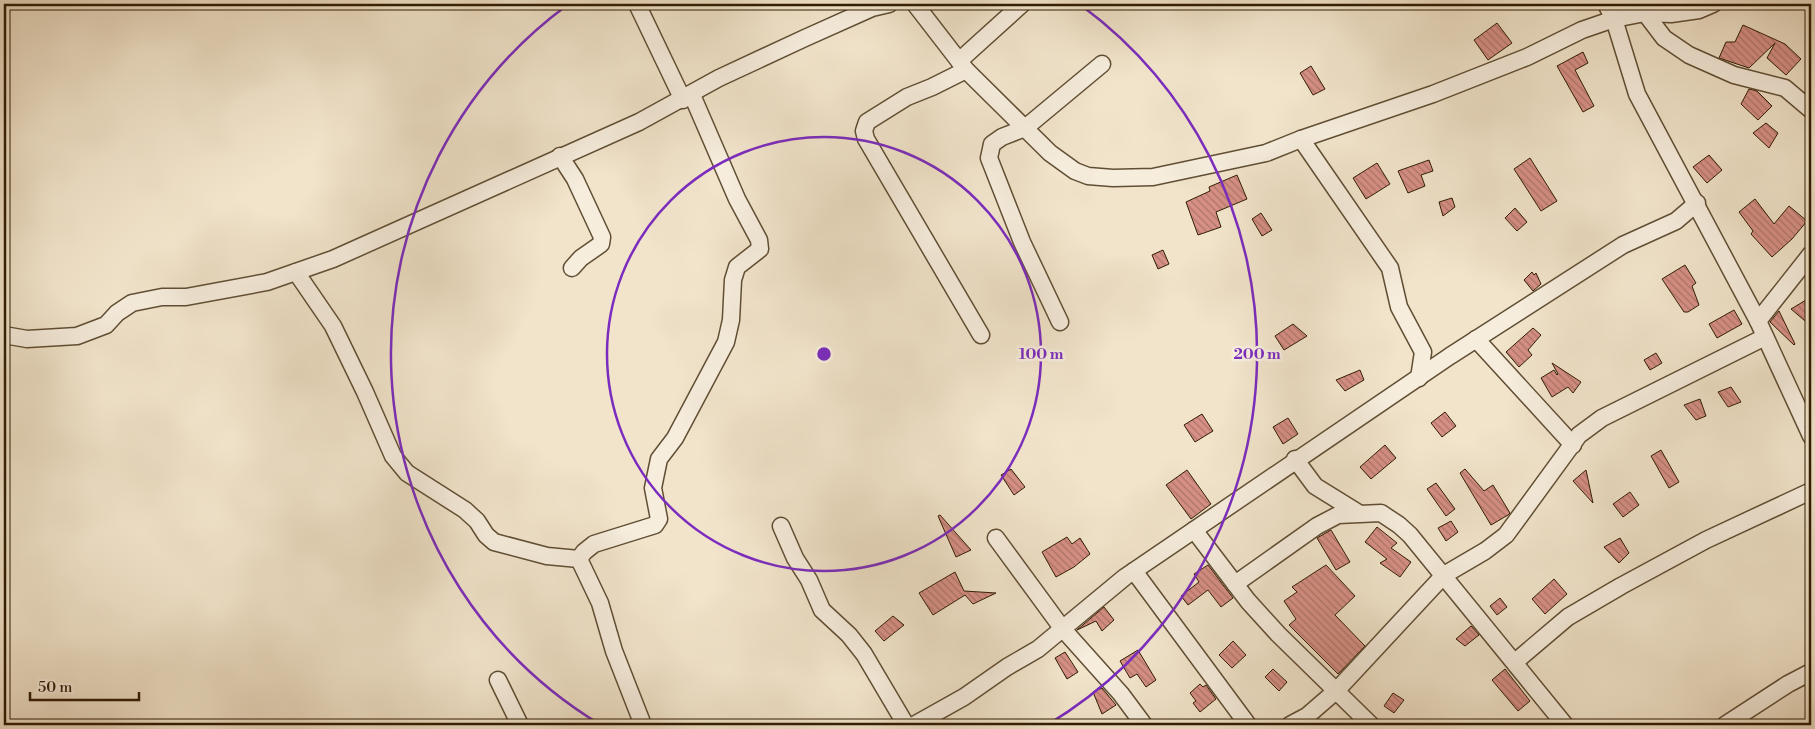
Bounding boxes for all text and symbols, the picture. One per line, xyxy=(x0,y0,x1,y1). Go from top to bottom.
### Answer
centre of rings xyxy=(815,345,833,363)
text: 100 m xyxy=(1019,345,1064,364)
text: 200 m xyxy=(1233,345,1281,364)
scale bar xyxy=(30,669,139,701)
text: 50 m xyxy=(38,678,72,697)

